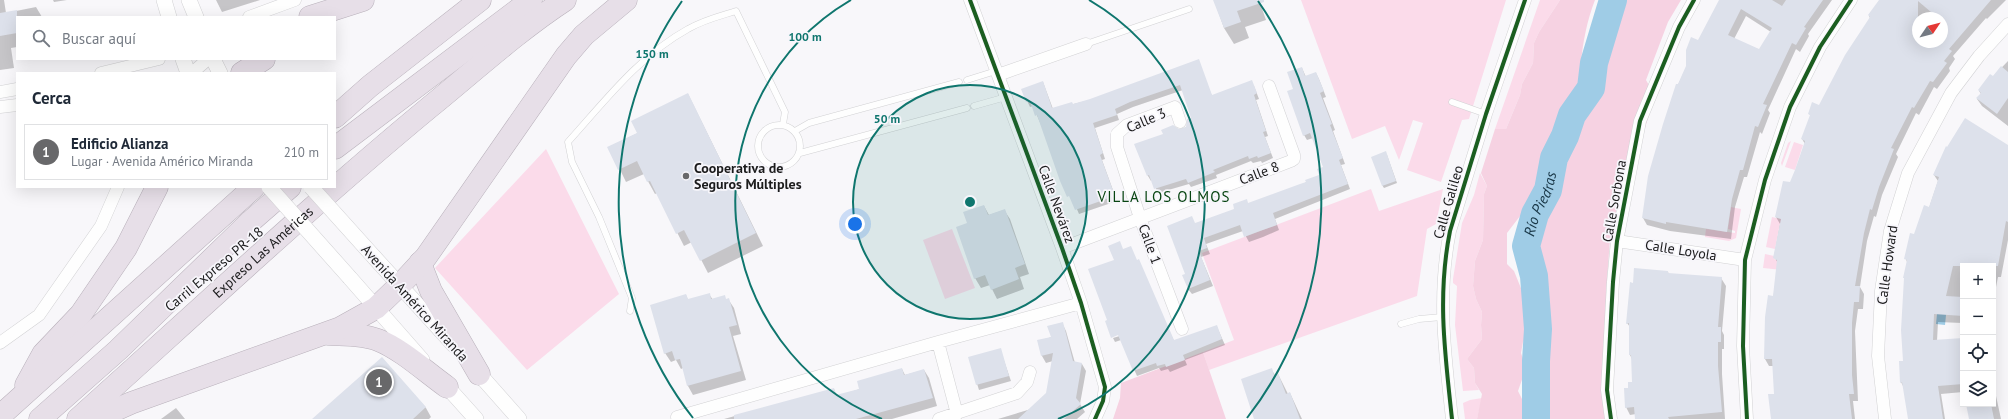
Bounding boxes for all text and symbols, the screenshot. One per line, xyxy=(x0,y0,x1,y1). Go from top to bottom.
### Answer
north arrow xyxy=(1912,12,1948,48)
search box xyxy=(16,16,336,60)
icon: search xyxy=(30,27,52,49)
text: Buscar aquí xyxy=(62,29,136,48)
text: 100 m xyxy=(788,29,822,44)
text: 150 m xyxy=(635,46,669,61)
text: Cerca xyxy=(32,87,71,109)
street label: Calle 3 xyxy=(1123,104,1169,136)
text: 50 m xyxy=(874,111,900,126)
text: Edificio Alianza xyxy=(71,134,168,153)
text: 1 xyxy=(42,144,50,161)
text: 210 m xyxy=(284,144,319,161)
text: Lugar · Avenida Américo Miranda xyxy=(71,153,253,170)
street label: Calle 8 xyxy=(1236,157,1282,189)
street label: Calle Sorbona xyxy=(1598,158,1630,243)
place label: Cooperativa de Seguros Múltiples xyxy=(694,159,802,193)
street label: Calle Nevárez xyxy=(1035,163,1079,245)
street label: Calle Galileo xyxy=(1429,163,1467,241)
water label: Río Piedras xyxy=(1519,170,1560,238)
marker: Cooperativa de Seguros Múltiples xyxy=(681,171,691,181)
district label: VILLA LOS OLMOS xyxy=(1097,187,1230,206)
centre of rings xyxy=(963,195,977,209)
street label: Expreso Las Américas xyxy=(209,202,317,302)
your location xyxy=(845,214,865,234)
street label: Calle 1 xyxy=(1134,221,1166,267)
street label: Carril Expreso PR-18 xyxy=(161,223,267,315)
street label: Calle Howard xyxy=(1873,224,1901,306)
street label: Calle Loyola xyxy=(1644,235,1718,265)
street label: Avenida Américo Miranda xyxy=(358,241,472,365)
map controls xyxy=(1960,263,1996,407)
button: + xyxy=(1960,263,1996,299)
button: − xyxy=(1960,299,1996,335)
button: locate xyxy=(1960,335,1996,371)
pin: 1 xyxy=(366,367,392,397)
button: layers xyxy=(1960,371,1996,407)

